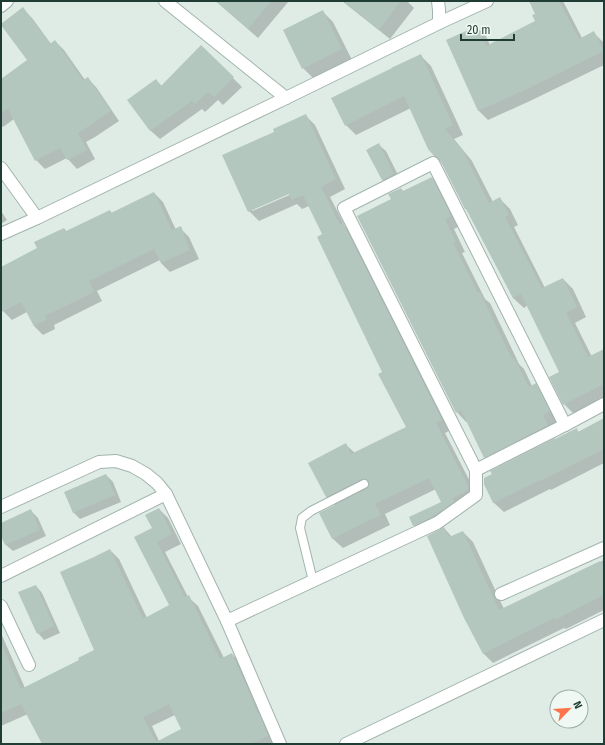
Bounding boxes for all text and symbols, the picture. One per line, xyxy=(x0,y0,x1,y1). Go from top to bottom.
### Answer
scale bar xyxy=(461,16,514,42)
text: 20 m xyxy=(467,23,491,37)
north arrow xyxy=(549,689,589,729)
text: N xyxy=(570,699,585,711)

